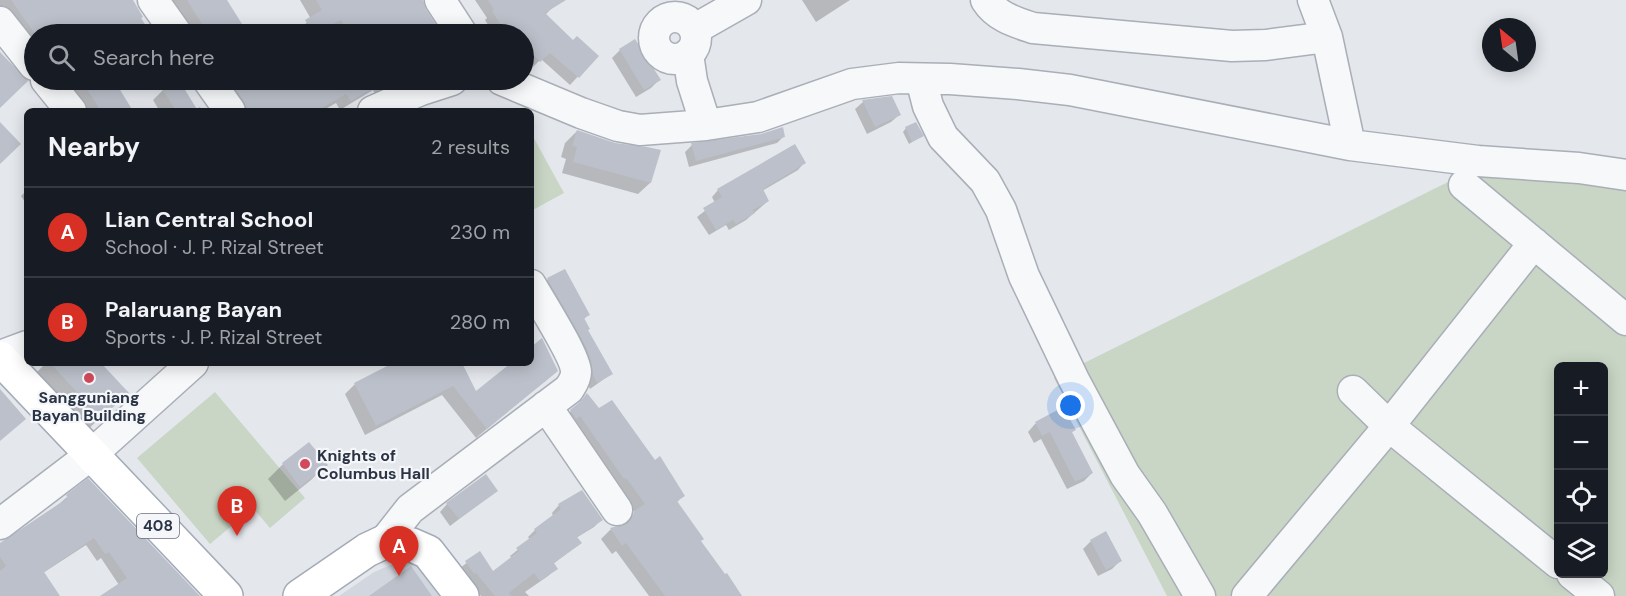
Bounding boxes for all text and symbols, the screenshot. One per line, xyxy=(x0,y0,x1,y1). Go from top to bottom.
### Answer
north arrow xyxy=(1482,18,1536,72)
search box xyxy=(24,24,534,90)
icon: search xyxy=(45,41,78,74)
text: Search here xyxy=(93,43,214,72)
text: Nearby xyxy=(48,130,140,164)
text: 2 results xyxy=(431,134,510,160)
text: Lian Central School xyxy=(105,205,313,234)
text: A xyxy=(60,219,75,245)
text: 230 m xyxy=(450,219,510,245)
text: School · J. P. Rizal Street xyxy=(105,234,324,260)
text: Palaruang Bayan xyxy=(105,295,282,324)
text: B xyxy=(61,309,74,335)
text: 280 m xyxy=(450,309,510,335)
text: Sports · J. P. Rizal Street xyxy=(105,324,322,350)
map controls xyxy=(1554,362,1608,578)
button: + xyxy=(1554,362,1608,416)
marker: Sangguniang Bayan Building xyxy=(82,371,96,385)
place label: Sangguniang Bayan Building xyxy=(32,387,146,426)
your location xyxy=(1056,391,1085,420)
button: − xyxy=(1554,416,1608,470)
place label: Knights of Columbus Hall xyxy=(317,445,430,484)
marker: Knights of Columbus Hall xyxy=(298,457,312,471)
button: locate xyxy=(1554,470,1608,524)
pin: B xyxy=(218,486,256,536)
road number: 408 xyxy=(137,514,179,538)
button: layers xyxy=(1554,524,1608,578)
pin: A xyxy=(380,526,418,576)

